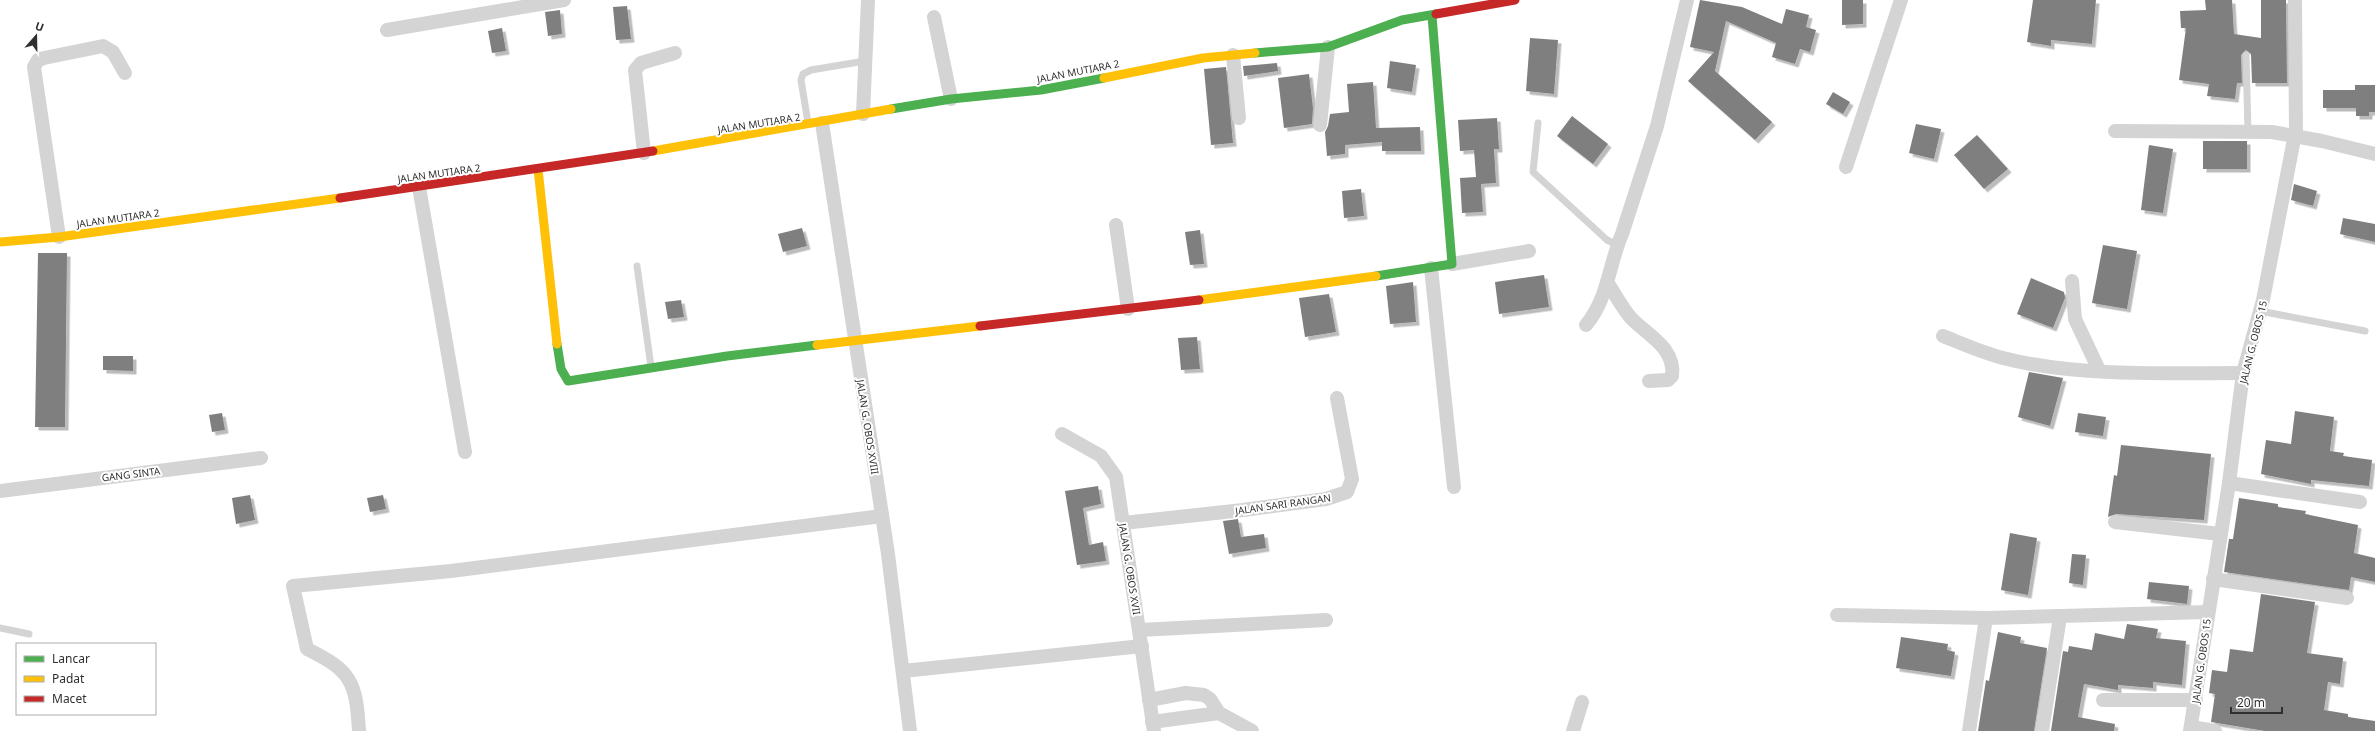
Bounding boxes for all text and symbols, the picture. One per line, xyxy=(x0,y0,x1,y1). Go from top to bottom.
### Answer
north arrow xyxy=(16,16,56,56)
text: U xyxy=(33,18,46,35)
street label: JALAN MUTIARA 2 xyxy=(1035,56,1121,86)
street label: JALAN MUTIARA 2 xyxy=(716,110,802,137)
street label: JALAN MUTIARA 2 xyxy=(396,160,482,186)
street label: JALAN MUTIARA 2 xyxy=(75,205,161,231)
street label: JALAN G. OBOS 15 xyxy=(2236,299,2270,386)
street label: JALAN G. OBOS XVIII xyxy=(853,378,882,475)
street label: GANG SINTA xyxy=(101,463,162,485)
street label: JALAN SARI RANGAN xyxy=(1233,490,1332,518)
street label: JALAN G. OBOS XVII xyxy=(1116,521,1144,616)
street label: JALAN G. OBOS 15 xyxy=(2188,618,2214,705)
legend xyxy=(16,643,156,715)
text: Lancar xyxy=(52,650,90,667)
text: Padat xyxy=(52,670,85,687)
scale bar xyxy=(2231,689,2282,715)
text: Macet xyxy=(52,690,87,707)
text: 20 m xyxy=(2237,694,2265,711)

